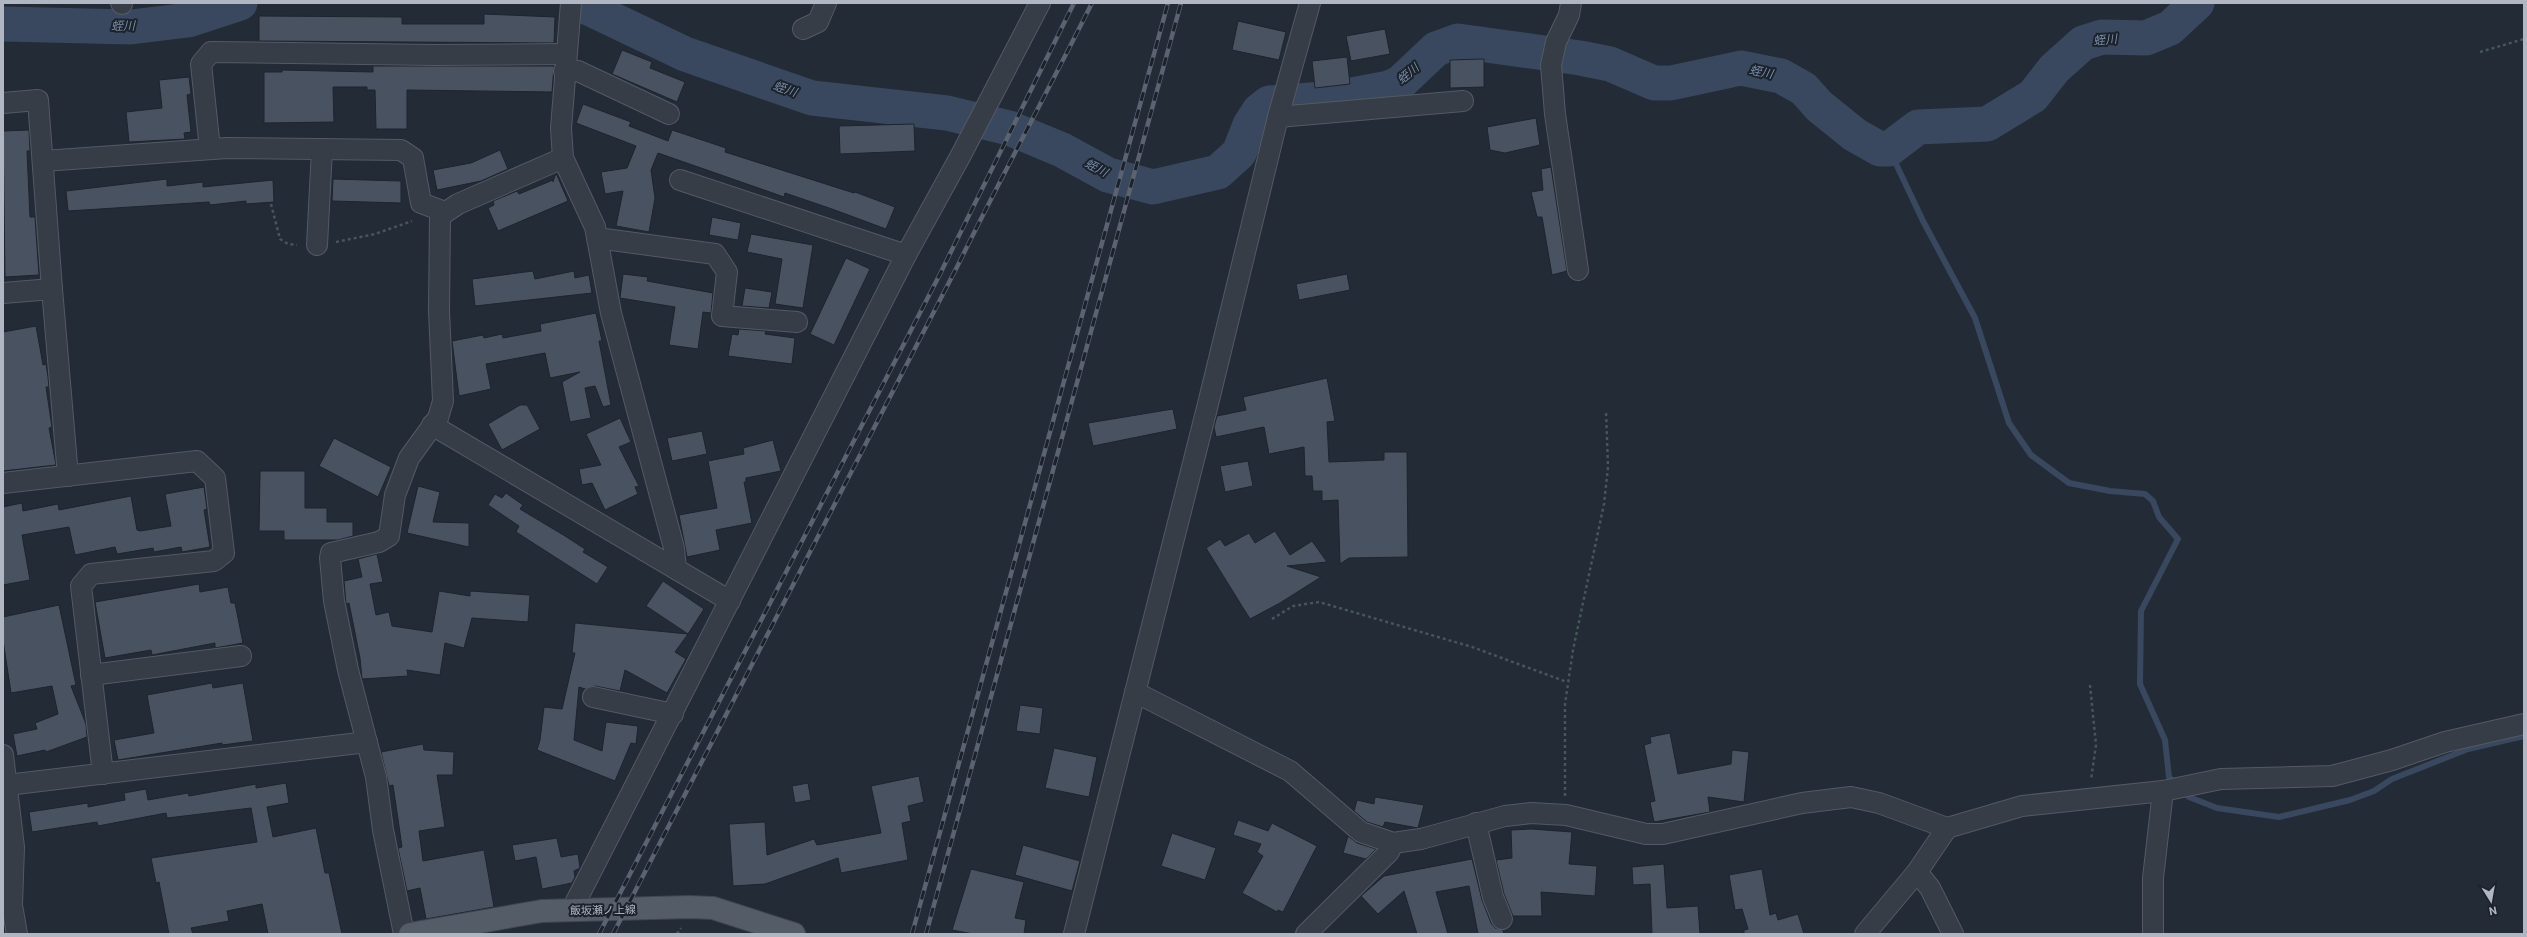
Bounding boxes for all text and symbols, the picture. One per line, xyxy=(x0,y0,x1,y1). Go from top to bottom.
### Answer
water label: 蛭川 xyxy=(111,19,137,33)
water label: 蛭川 xyxy=(2092,32,2120,48)
water label: 蛭川 xyxy=(1394,60,1423,87)
water label: 蛭川 xyxy=(1748,63,1776,82)
water label: 蛭川 xyxy=(771,78,801,100)
water label: 蛭川 xyxy=(1082,156,1112,181)
north arrow xyxy=(2471,881,2511,921)
street label: 飯坂瀬ノ上線 xyxy=(570,903,636,918)
text: N xyxy=(2488,903,2498,917)

